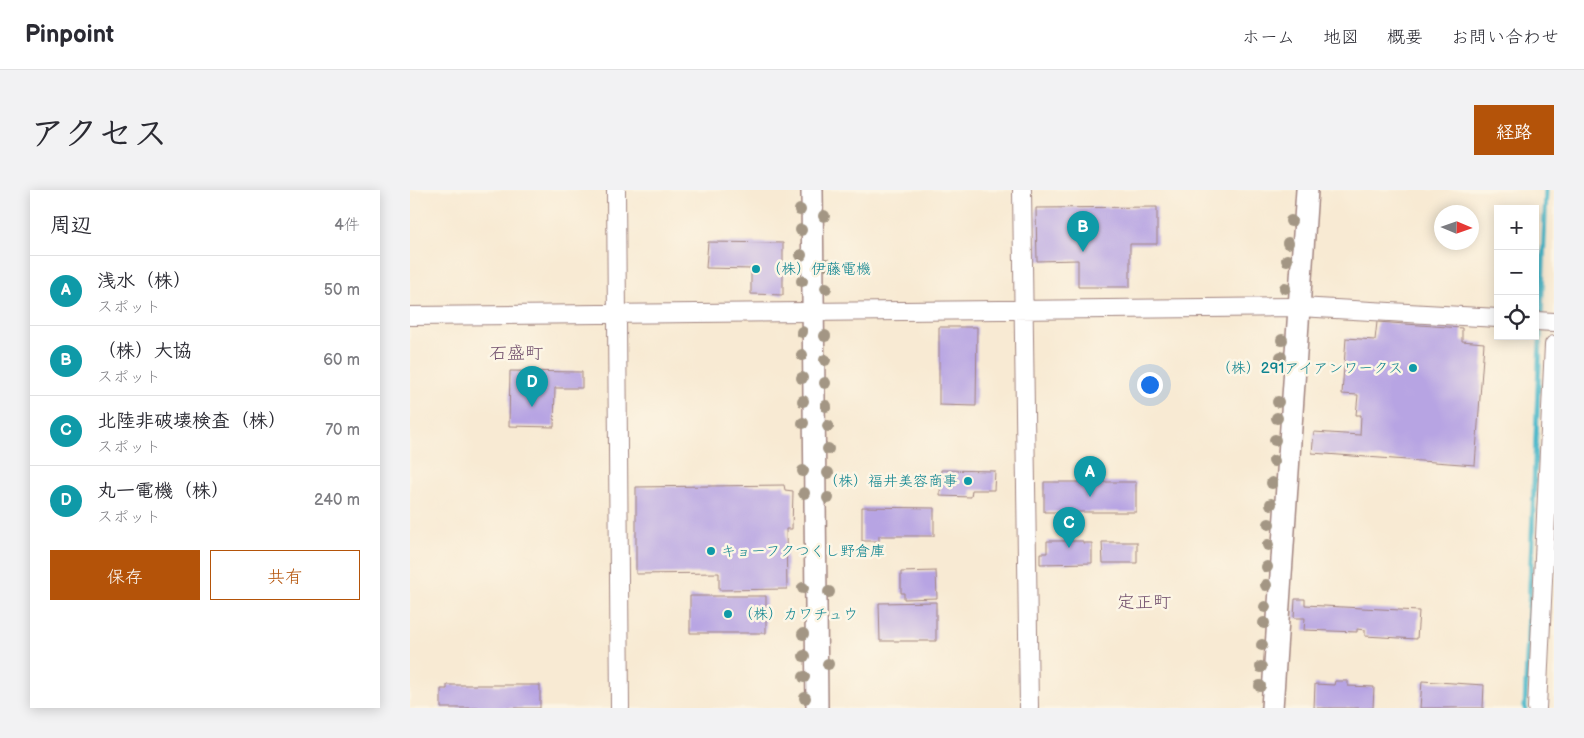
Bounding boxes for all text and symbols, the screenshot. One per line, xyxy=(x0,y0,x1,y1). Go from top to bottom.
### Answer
text: Pinpoint xyxy=(25,20,114,49)
text: ホーム xyxy=(1242,27,1295,48)
text: 地図 xyxy=(1323,27,1359,48)
text: 概要 xyxy=(1387,27,1423,48)
text: お問い合わせ xyxy=(1451,27,1559,48)
button: 経路 xyxy=(1474,105,1554,155)
text: アクセス xyxy=(30,113,168,156)
north arrow xyxy=(1434,205,1479,250)
map controls xyxy=(1494,205,1539,340)
button: + xyxy=(1494,205,1539,250)
pin: B xyxy=(1067,211,1099,252)
text: 周辺 xyxy=(50,213,92,238)
text: 4件 xyxy=(334,216,360,235)
button: − xyxy=(1494,250,1539,295)
place label: （株）伊藤電機 xyxy=(766,260,871,279)
marker: （株）伊藤電機 xyxy=(750,263,762,275)
text: 浅水（株） xyxy=(97,270,192,293)
text: A xyxy=(61,281,71,300)
text: 50 m xyxy=(324,281,360,300)
button: locate xyxy=(1494,295,1539,340)
text: スポット xyxy=(97,298,161,317)
text: （株）大協 xyxy=(97,340,192,363)
district label: 石盛町 xyxy=(489,343,543,364)
text: B xyxy=(60,351,72,370)
text: 60 m xyxy=(323,351,360,370)
place label: （株）291アイアンワークス xyxy=(1216,359,1403,378)
marker: （株）291アイアンワークス xyxy=(1407,362,1419,374)
pin: D xyxy=(516,366,548,407)
text: スポット xyxy=(97,368,161,387)
your location xyxy=(1137,372,1163,398)
text: 北陸非破壊検査（株） xyxy=(97,410,287,433)
text: C xyxy=(60,421,72,440)
text: 70 m xyxy=(325,421,360,440)
text: スポット xyxy=(97,438,161,457)
pin: A xyxy=(1074,456,1106,497)
place label: （株）福井美容商事 xyxy=(823,472,958,491)
marker: （株）福井美容商事 xyxy=(962,475,974,487)
text: 丸一電機（株） xyxy=(97,480,230,503)
text: D xyxy=(60,491,72,510)
text: 240 m xyxy=(314,491,360,510)
pin: C xyxy=(1053,507,1085,548)
text: スポット xyxy=(97,508,161,527)
place label: キョーフクつくし野倉庫 xyxy=(721,542,885,561)
marker: キョーフクつくし野倉庫 xyxy=(705,545,717,557)
button: 保存 xyxy=(50,550,200,600)
button: 共有 xyxy=(210,550,360,600)
district label: 定正町 xyxy=(1117,592,1171,613)
place label: （株）カワチュウ xyxy=(738,605,858,624)
marker: （株）カワチュウ xyxy=(722,608,734,620)

